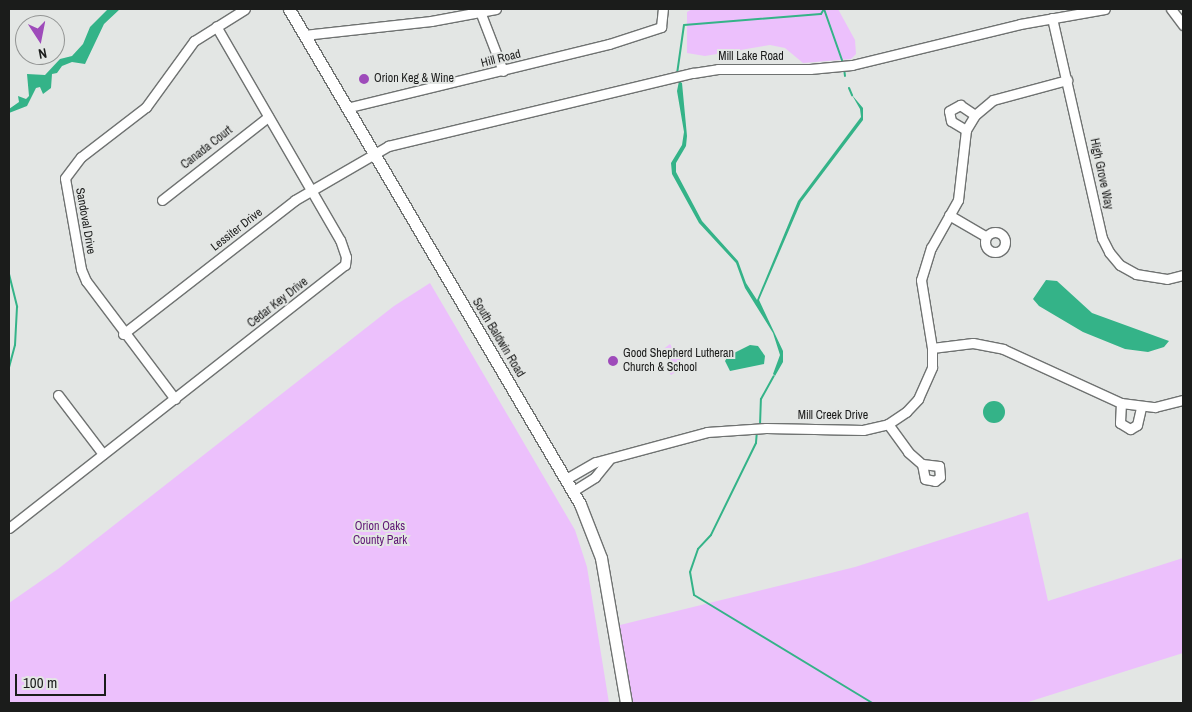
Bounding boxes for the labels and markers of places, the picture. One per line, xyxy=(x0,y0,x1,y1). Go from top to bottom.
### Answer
place label: Orion Keg & Wine xyxy=(374,72,454,86)
marker: Orion Keg & Wine xyxy=(358,73,370,85)
place label: Good Shepherd Lutheran Church & School xyxy=(623,347,734,375)
marker: Good Shepherd Lutheran Church & School xyxy=(607,355,619,367)

